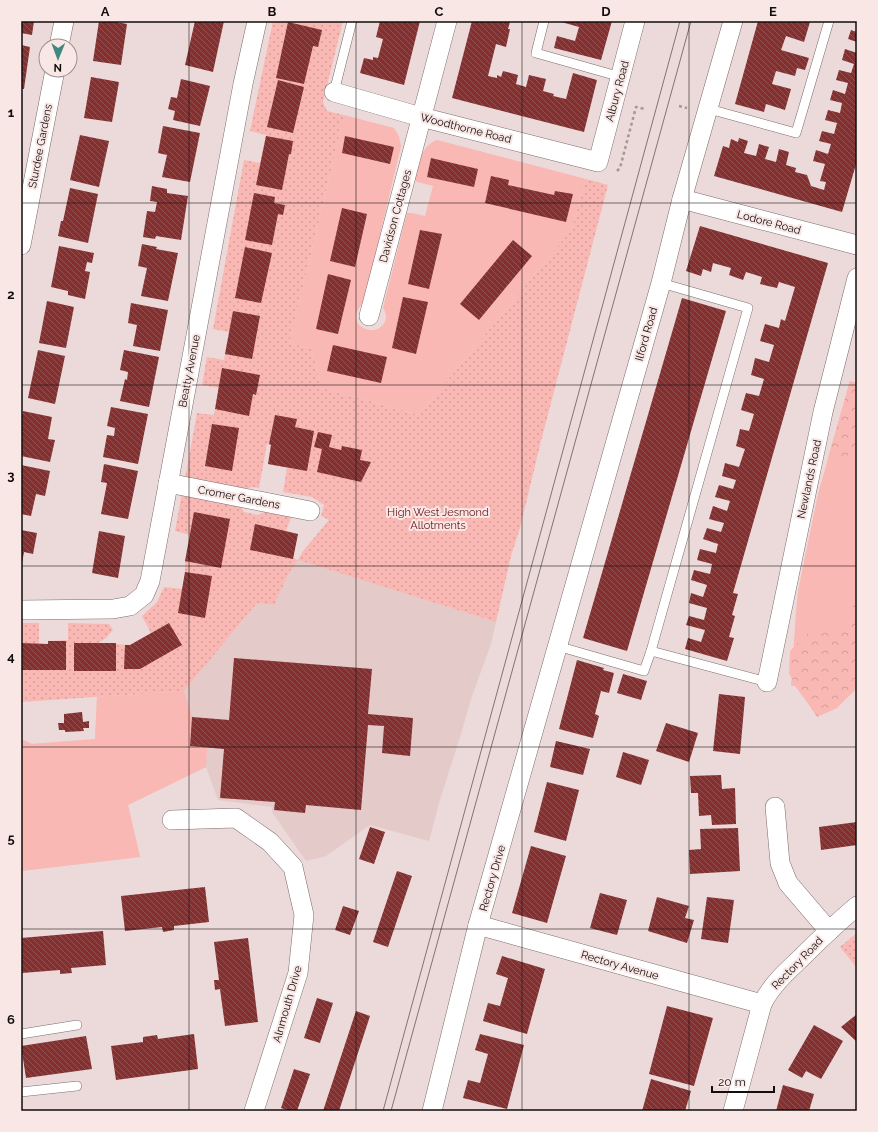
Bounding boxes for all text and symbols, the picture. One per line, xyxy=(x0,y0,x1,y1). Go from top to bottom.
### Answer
text: A xyxy=(101,4,110,19)
text: B xyxy=(268,4,277,19)
text: C xyxy=(435,4,444,19)
text: D xyxy=(601,4,611,19)
text: E xyxy=(769,4,777,19)
north arrow xyxy=(38,38,78,78)
street label: Albury Road xyxy=(603,59,632,123)
text: N xyxy=(54,61,62,74)
street label: Sturdee Gardens xyxy=(26,103,55,189)
text: 1 xyxy=(8,105,15,120)
street label: Woodthorne Road xyxy=(419,111,513,146)
street label: Davidson Cottages xyxy=(377,168,414,264)
street label: Lodore Road xyxy=(736,208,802,237)
text: 2 xyxy=(7,287,15,302)
street label: Ilford Road xyxy=(633,306,660,363)
street label: Beatty Avenue xyxy=(176,333,203,409)
street label: Newlands Road xyxy=(795,438,824,520)
text: 3 xyxy=(7,468,15,483)
street label: Cromer Gardens xyxy=(197,483,281,512)
park label: High West Jesmond Allotments xyxy=(387,506,489,532)
text: 4 xyxy=(7,649,15,664)
text: 5 xyxy=(7,831,15,846)
street label: Rectory Drive xyxy=(477,843,508,913)
street label: Rectory Road xyxy=(769,934,826,992)
street label: Rectory Avenue xyxy=(580,948,661,983)
street label: Alnmouth Drive xyxy=(270,964,305,1044)
text: 6 xyxy=(7,1012,15,1027)
scale bar xyxy=(712,1068,774,1094)
text: 20 m xyxy=(718,1075,746,1089)

